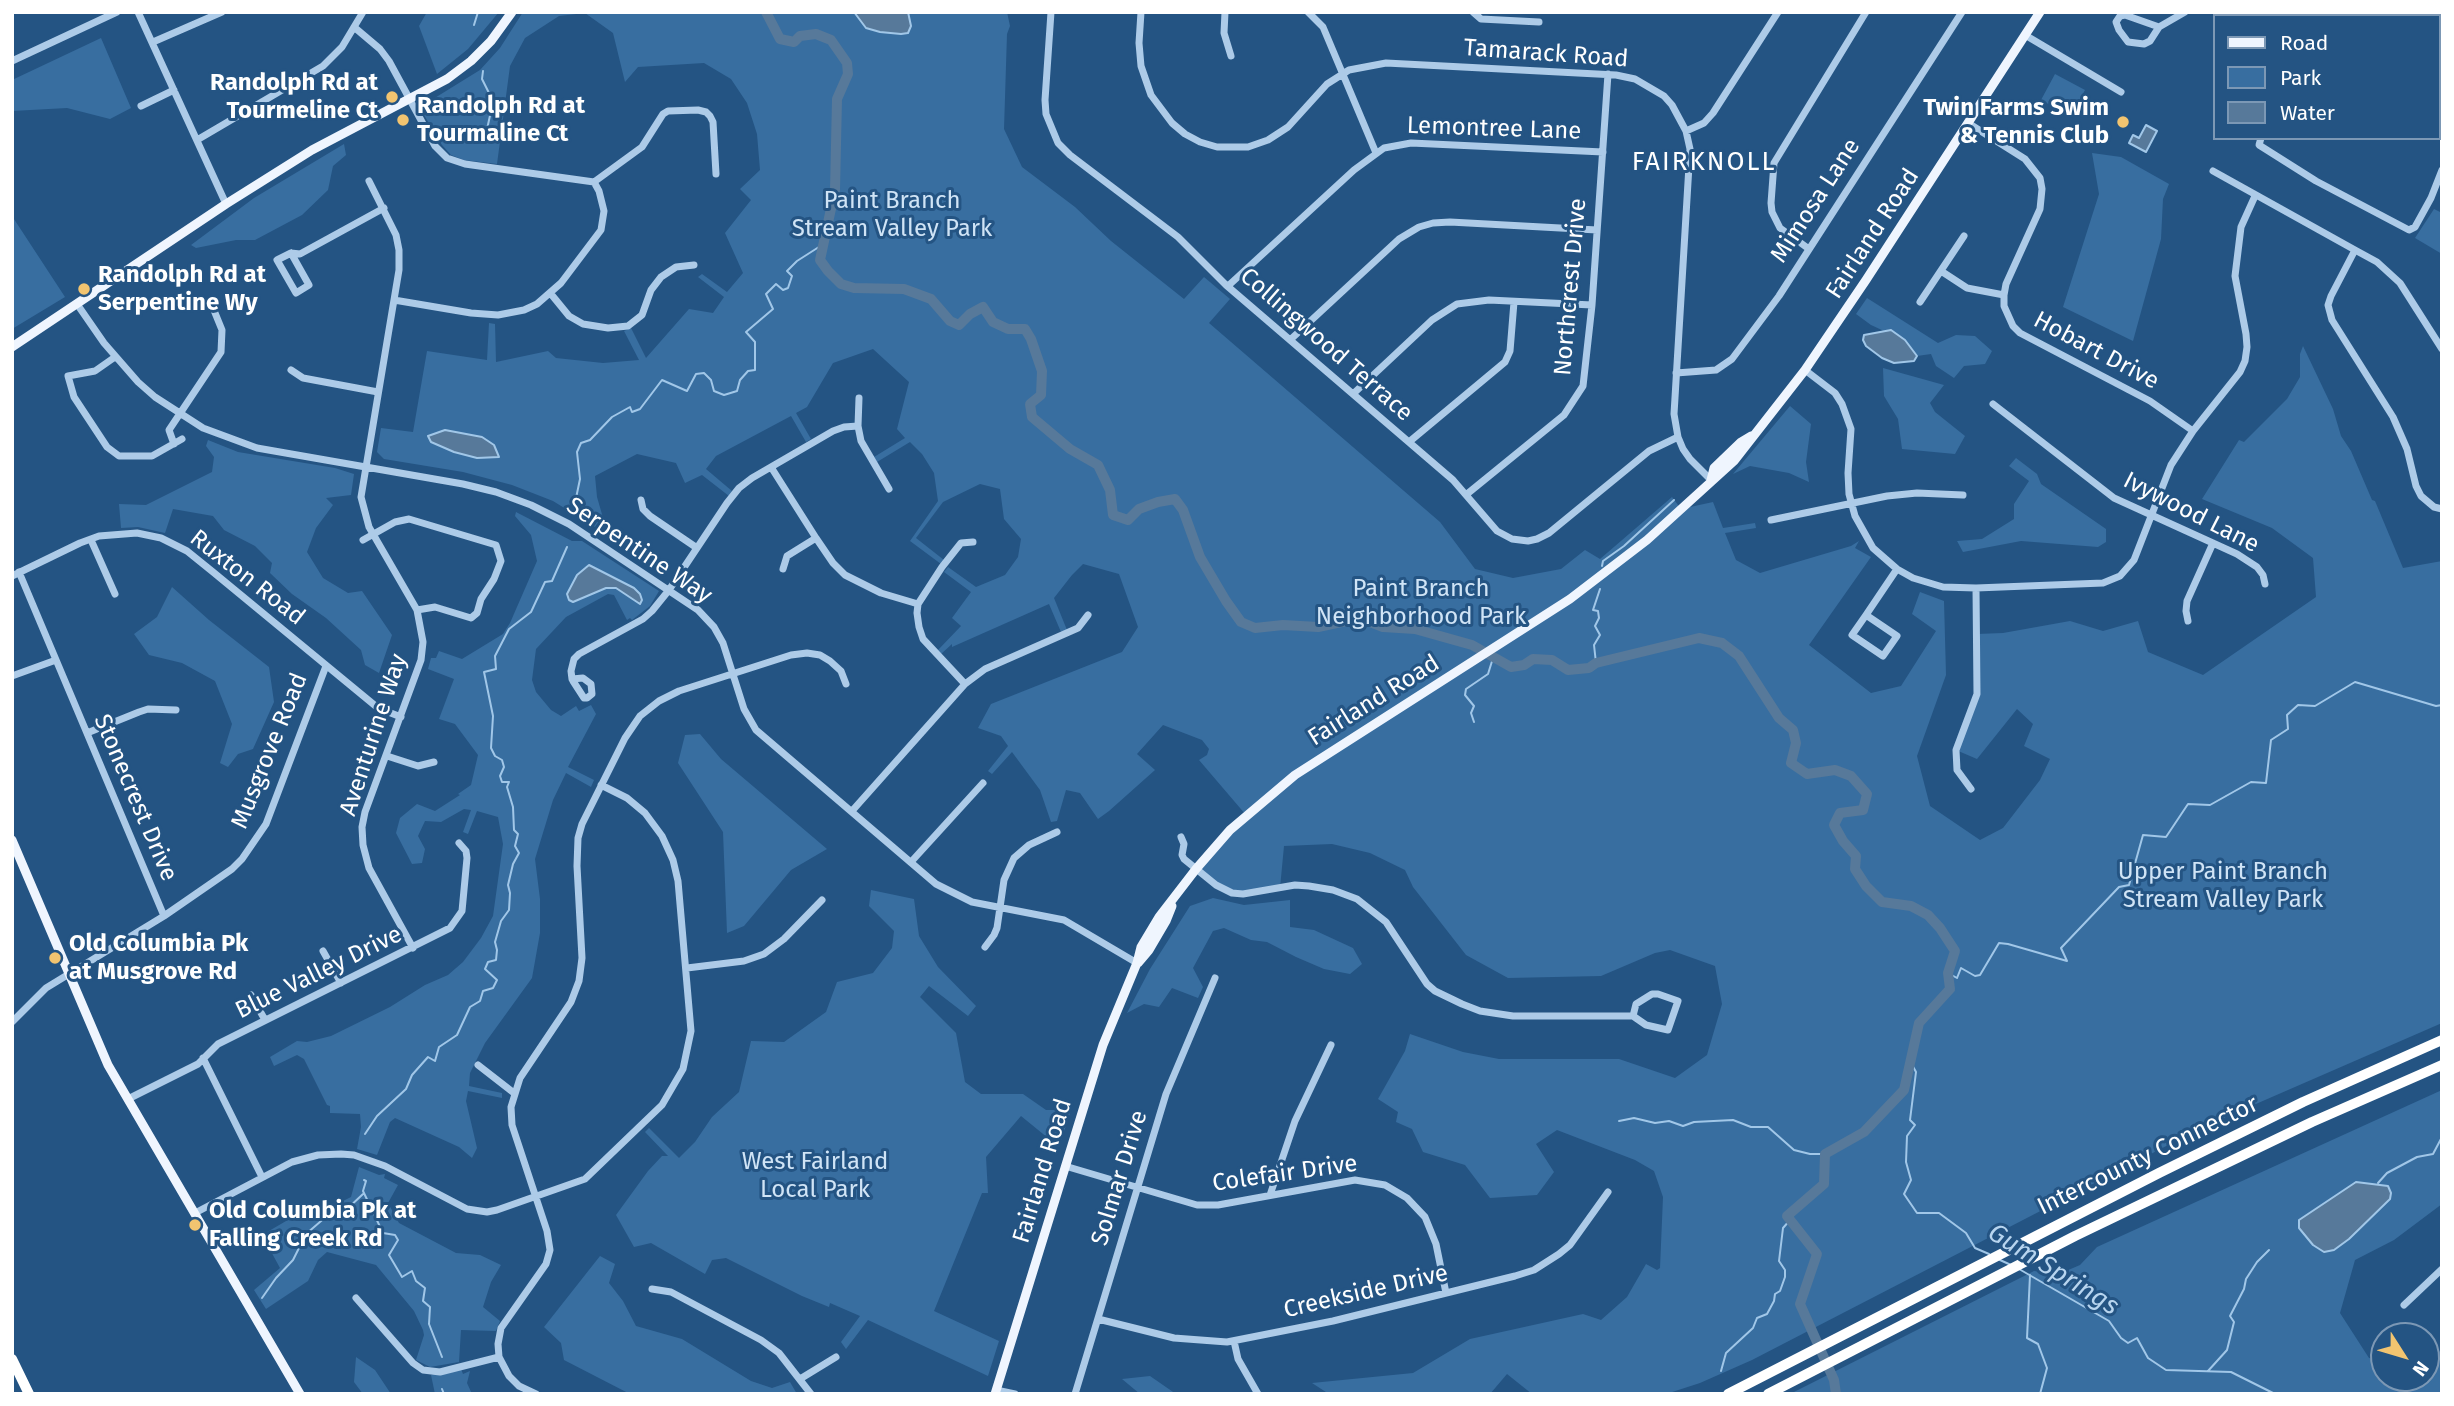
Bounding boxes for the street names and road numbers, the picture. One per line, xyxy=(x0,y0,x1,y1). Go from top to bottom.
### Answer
street label: Tamarack Road xyxy=(1463,34,1629,74)
street label: Lemontree Lane xyxy=(1406,112,1582,146)
street label: Mimosa Lane xyxy=(1765,133,1867,269)
street label: Fairland Road xyxy=(1820,163,1926,305)
street label: Northcrest Drive xyxy=(1549,197,1593,377)
street label: Collingwood Terrace xyxy=(1234,262,1418,428)
street label: Hobart Drive xyxy=(2028,306,2164,396)
street label: Ivywood Lane xyxy=(2118,466,2264,560)
street label: Serpentine Way xyxy=(561,492,717,610)
street label: Ruxton Road xyxy=(184,524,310,632)
street label: Fairland Road xyxy=(1303,649,1445,753)
street label: Aventurine Way xyxy=(334,650,414,820)
street label: Musgrove Road xyxy=(226,669,314,833)
street label: Stonecrest Drive xyxy=(87,710,183,886)
street label: Blue Valley Drive xyxy=(231,920,407,1026)
street label: Intercounty Connector xyxy=(2033,1090,2263,1222)
street label: Fairland Road xyxy=(1007,1095,1079,1247)
street label: Solmar Drive xyxy=(1086,1107,1154,1249)
street label: Colefair Drive xyxy=(1211,1150,1359,1198)
street label: Creekside Drive xyxy=(1281,1259,1451,1325)

